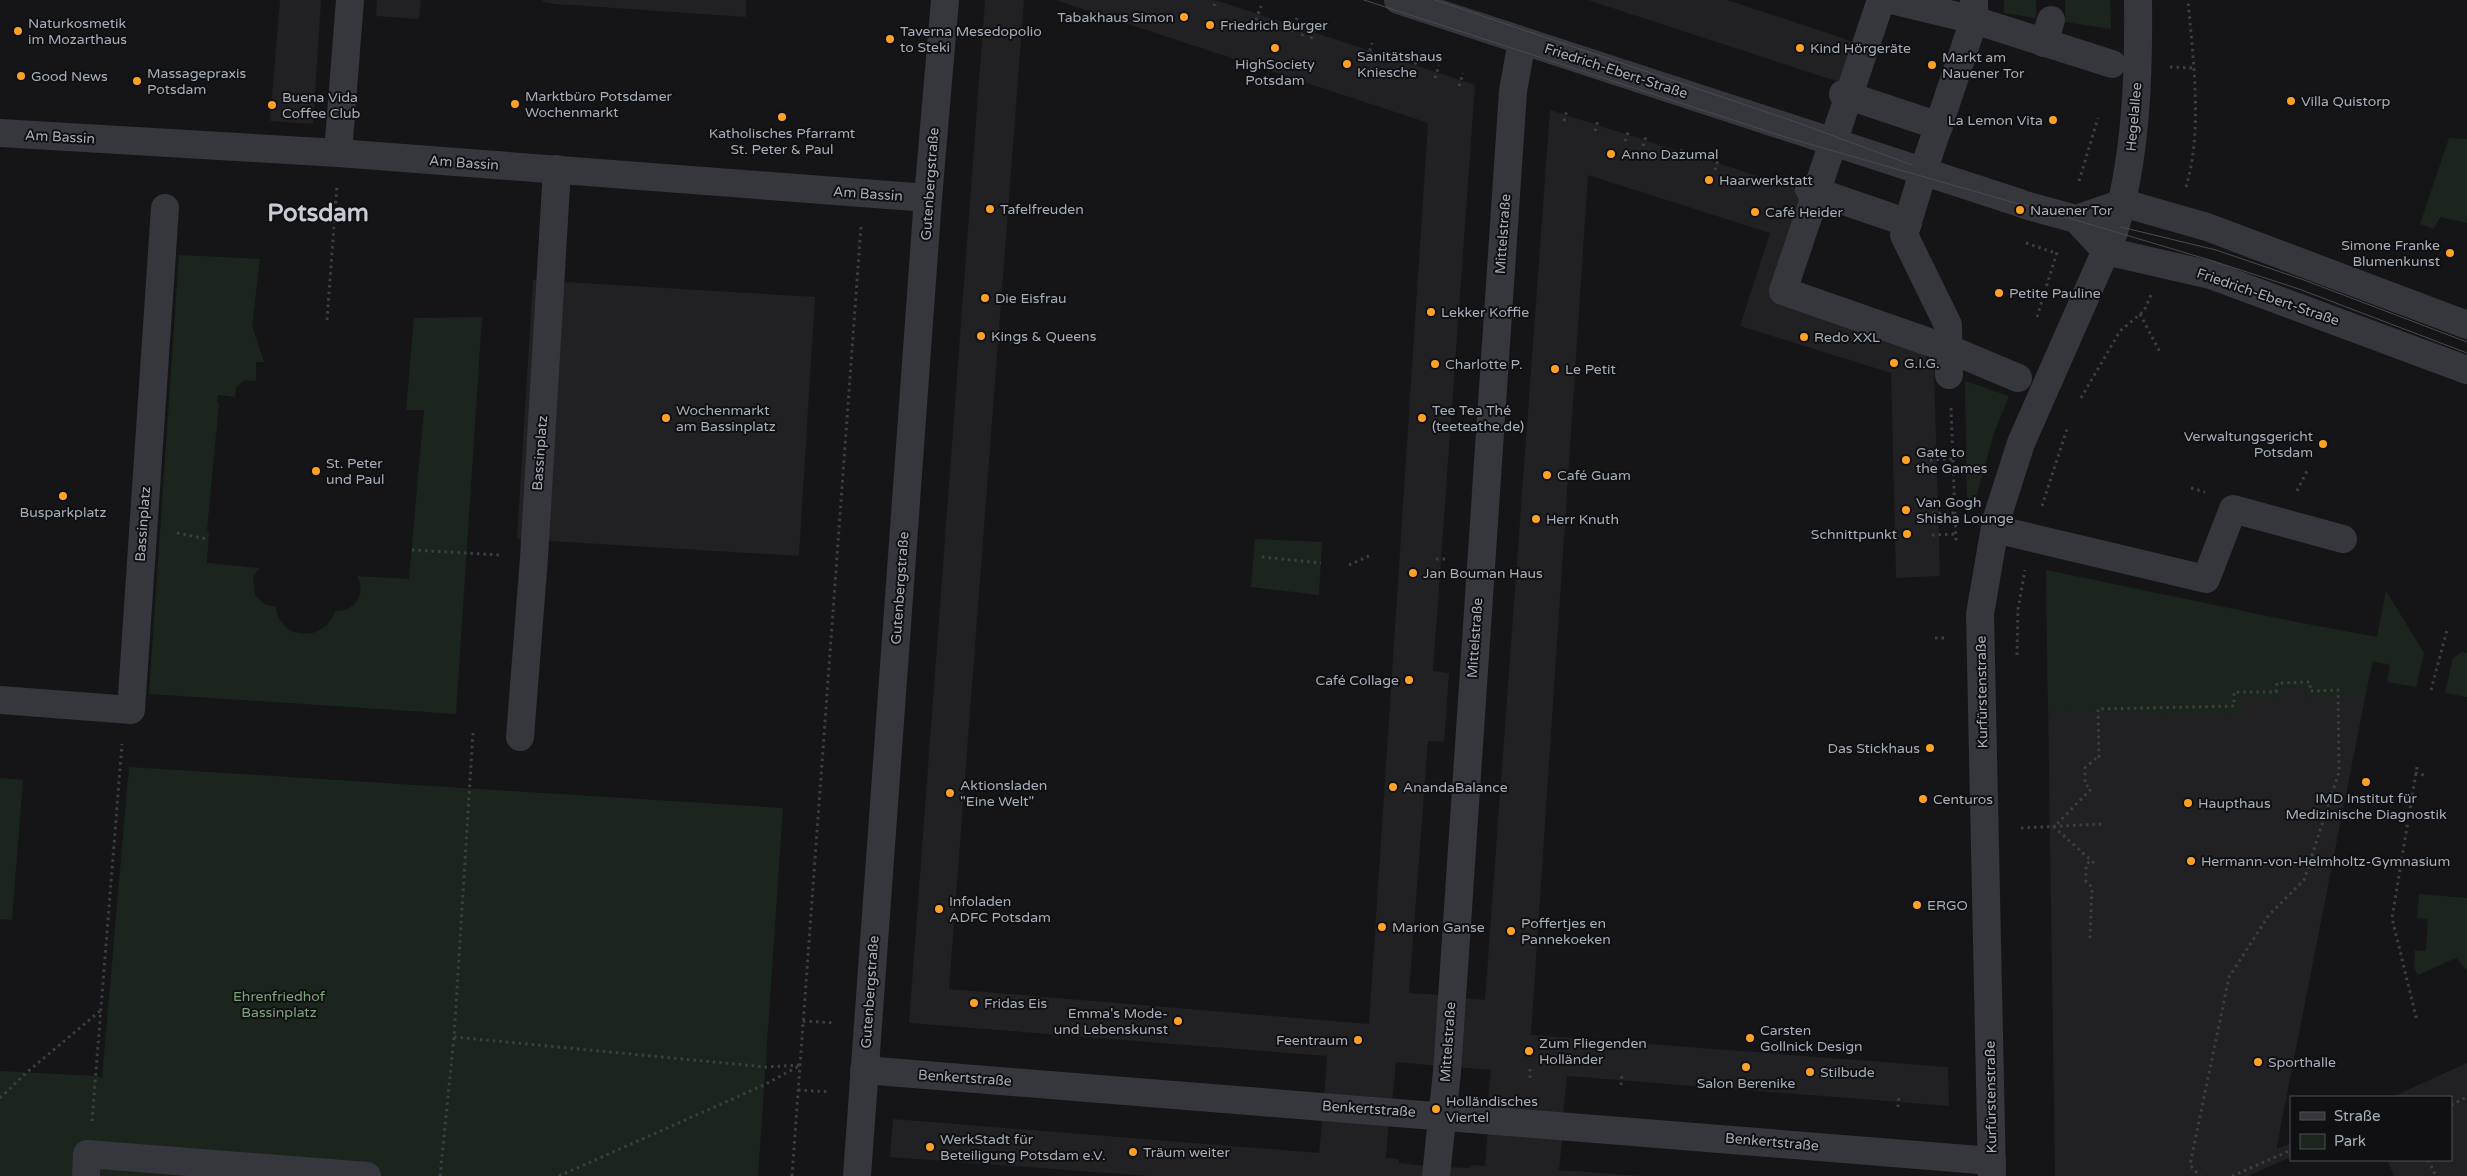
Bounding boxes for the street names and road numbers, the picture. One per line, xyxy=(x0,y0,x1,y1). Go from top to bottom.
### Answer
street label: Friedrich-Ebert-Straße xyxy=(1542,40,1690,102)
street label: Hegelallee xyxy=(2123,82,2145,152)
street label: Am Bassin xyxy=(25,127,95,147)
street label: Gutenbergstraße xyxy=(918,127,942,241)
street label: Am Bassin xyxy=(429,152,499,174)
street label: Am Bassin xyxy=(833,183,903,205)
street label: Mittelstraße xyxy=(1492,193,1514,275)
street label: Friedrich-Ebert-Straße xyxy=(2195,265,2341,329)
street label: Bassinplatz xyxy=(529,415,551,491)
street label: Bassinplatz xyxy=(132,486,154,562)
street label: Gutenbergstraße xyxy=(888,531,912,645)
street label: Mittelstraße xyxy=(1464,597,1486,679)
street label: Kurfürstenstraße xyxy=(1973,636,1991,748)
street label: Gutenbergstraße xyxy=(858,935,882,1049)
street label: Mittelstraße xyxy=(1437,1001,1459,1083)
street label: Kurfürstenstraße xyxy=(1982,1041,2000,1153)
street label: Benkertstraße xyxy=(918,1066,1012,1090)
street label: Benkertstraße xyxy=(1322,1097,1416,1121)
street label: Benkertstraße xyxy=(1724,1129,1820,1155)

